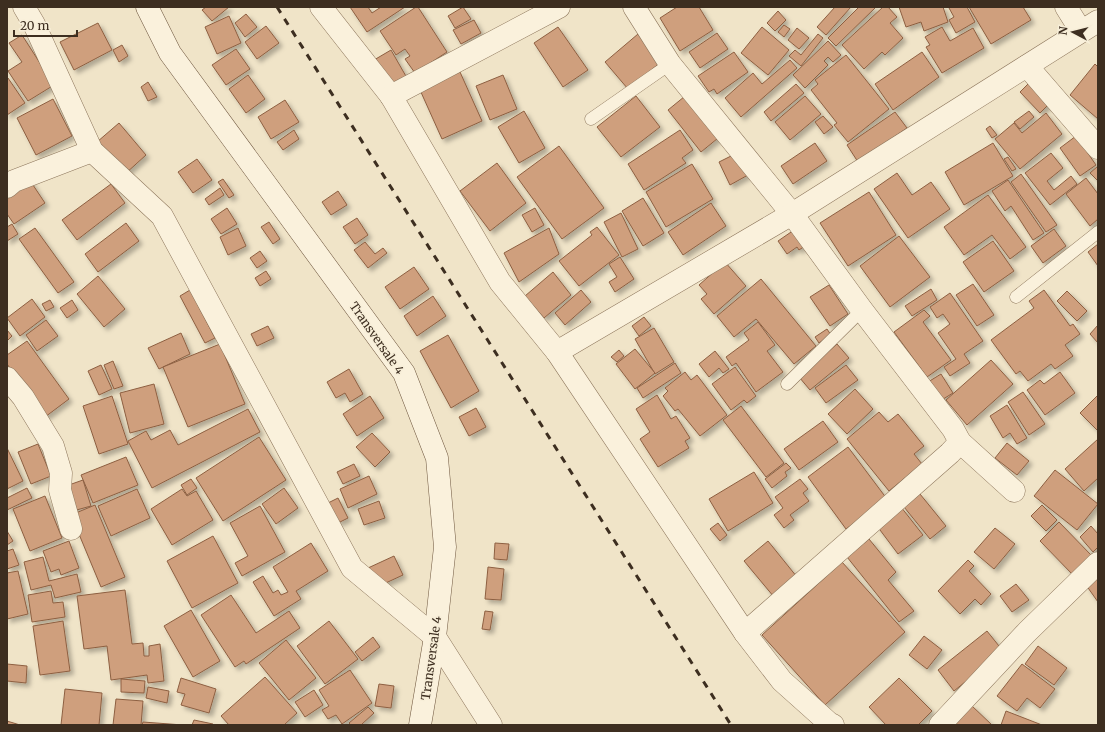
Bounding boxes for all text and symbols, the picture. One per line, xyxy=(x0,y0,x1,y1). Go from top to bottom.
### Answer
scale bar xyxy=(14,12,77,38)
north arrow xyxy=(1053,12,1093,52)
text: 20 m xyxy=(20,18,49,33)
text: N xyxy=(1056,25,1071,36)
street label: Transversale 4 xyxy=(347,299,408,378)
street label: Transversale 4 xyxy=(418,614,444,701)

